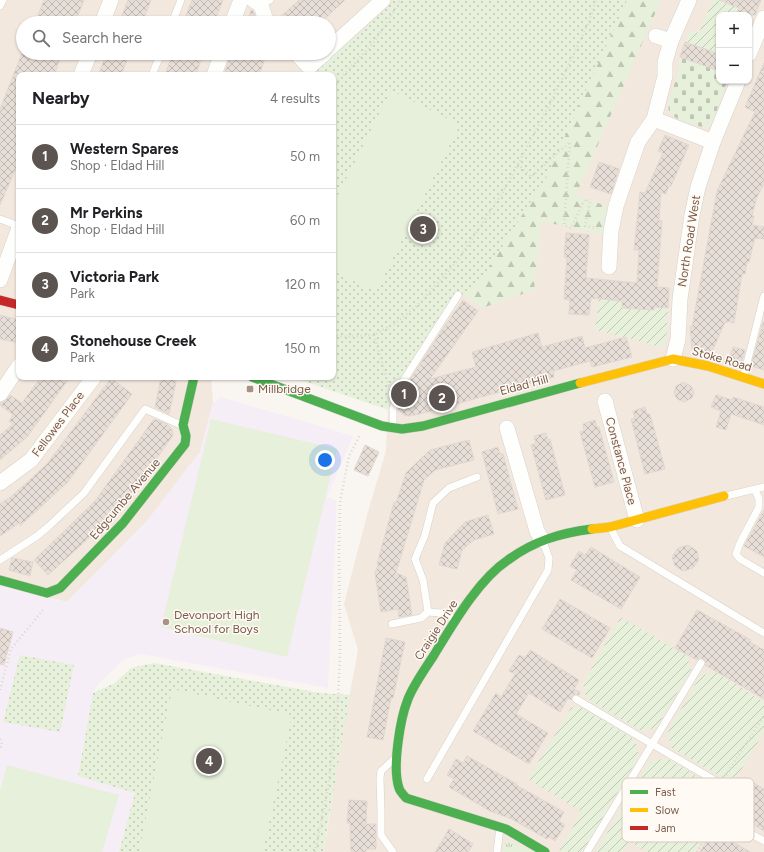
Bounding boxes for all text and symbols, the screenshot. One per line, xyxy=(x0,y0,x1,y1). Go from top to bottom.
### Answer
map controls xyxy=(716,12,752,84)
button: + xyxy=(716,12,752,48)
search box xyxy=(16,16,336,60)
icon: search xyxy=(30,27,52,49)
text: Search here xyxy=(62,29,142,47)
button: − xyxy=(716,48,752,84)
text: Nearby xyxy=(32,88,90,108)
text: 4 results xyxy=(270,91,320,106)
text: Western Spares xyxy=(70,140,179,158)
text: 1 xyxy=(42,149,48,164)
text: 50 m xyxy=(290,149,320,164)
text: Shop · Eldad Hill xyxy=(70,158,164,173)
street label: North Road West xyxy=(675,194,703,288)
text: Mr Perkins xyxy=(70,204,143,222)
text: 2 xyxy=(41,213,49,228)
text: 60 m xyxy=(290,213,320,228)
pin: 3 xyxy=(410,214,436,244)
text: Shop · Eldad Hill xyxy=(70,222,164,237)
text: Victoria Park xyxy=(70,268,159,286)
text: 3 xyxy=(41,277,49,292)
text: 120 m xyxy=(285,277,320,292)
text: Park xyxy=(70,286,95,301)
text: Stonehouse Creek xyxy=(70,332,196,350)
text: 4 xyxy=(41,341,49,356)
text: 150 m xyxy=(285,341,320,356)
street label: Stoke Road xyxy=(690,344,754,374)
text: Park xyxy=(70,350,95,365)
street label: Eldad Hill xyxy=(498,372,550,398)
pin: 1 xyxy=(391,379,417,409)
place label: Millbridge xyxy=(258,382,311,396)
pin: 2 xyxy=(429,383,455,413)
marker: Millbridge xyxy=(245,384,255,394)
street label: Fellowes Place xyxy=(29,388,87,459)
street label: Constance Place xyxy=(603,416,640,507)
your location xyxy=(315,450,335,470)
street label: Edgcumbe Avenue xyxy=(87,455,163,542)
street label: Craigie Drive xyxy=(411,597,461,663)
place label: Devonport High School for Boys xyxy=(174,608,260,636)
marker: Devonport High School for Boys xyxy=(161,617,171,627)
pin: 4 xyxy=(196,746,222,776)
legend xyxy=(622,778,754,842)
text: Fast xyxy=(655,786,676,799)
text: Slow xyxy=(655,804,679,817)
text: Jam xyxy=(655,822,676,835)

